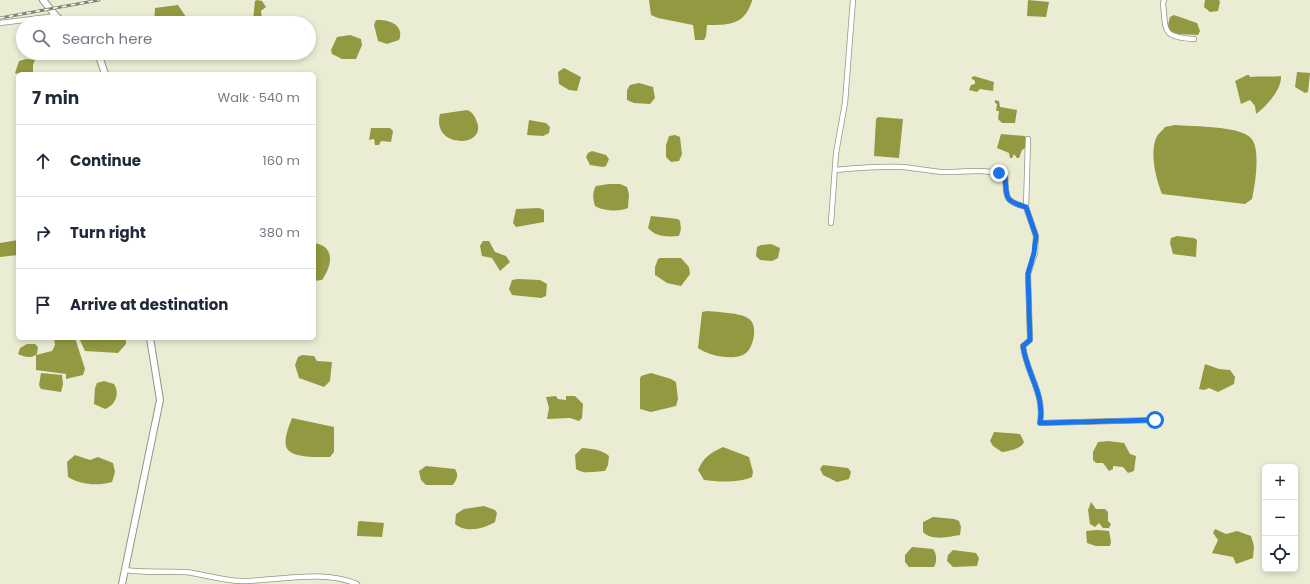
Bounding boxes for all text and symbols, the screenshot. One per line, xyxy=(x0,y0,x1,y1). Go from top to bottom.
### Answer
search box xyxy=(16,16,316,60)
icon: search xyxy=(30,27,52,49)
text: Search here xyxy=(62,28,152,49)
text: 7 min xyxy=(32,86,79,110)
text: Walk · 540 m xyxy=(218,88,300,107)
icon: ahead xyxy=(32,150,54,172)
text: Continue xyxy=(70,150,141,171)
text: 160 m xyxy=(263,151,300,170)
route end xyxy=(990,164,1008,182)
icon: right xyxy=(32,222,54,244)
text: Turn right xyxy=(70,222,146,243)
text: 380 m xyxy=(259,223,300,242)
icon: arrive xyxy=(32,294,54,316)
text: Arrive at destination xyxy=(70,294,228,315)
route start xyxy=(1146,411,1164,429)
map controls xyxy=(1262,464,1298,572)
button: + xyxy=(1262,464,1298,500)
button: − xyxy=(1262,500,1298,536)
button: locate xyxy=(1262,536,1298,572)

